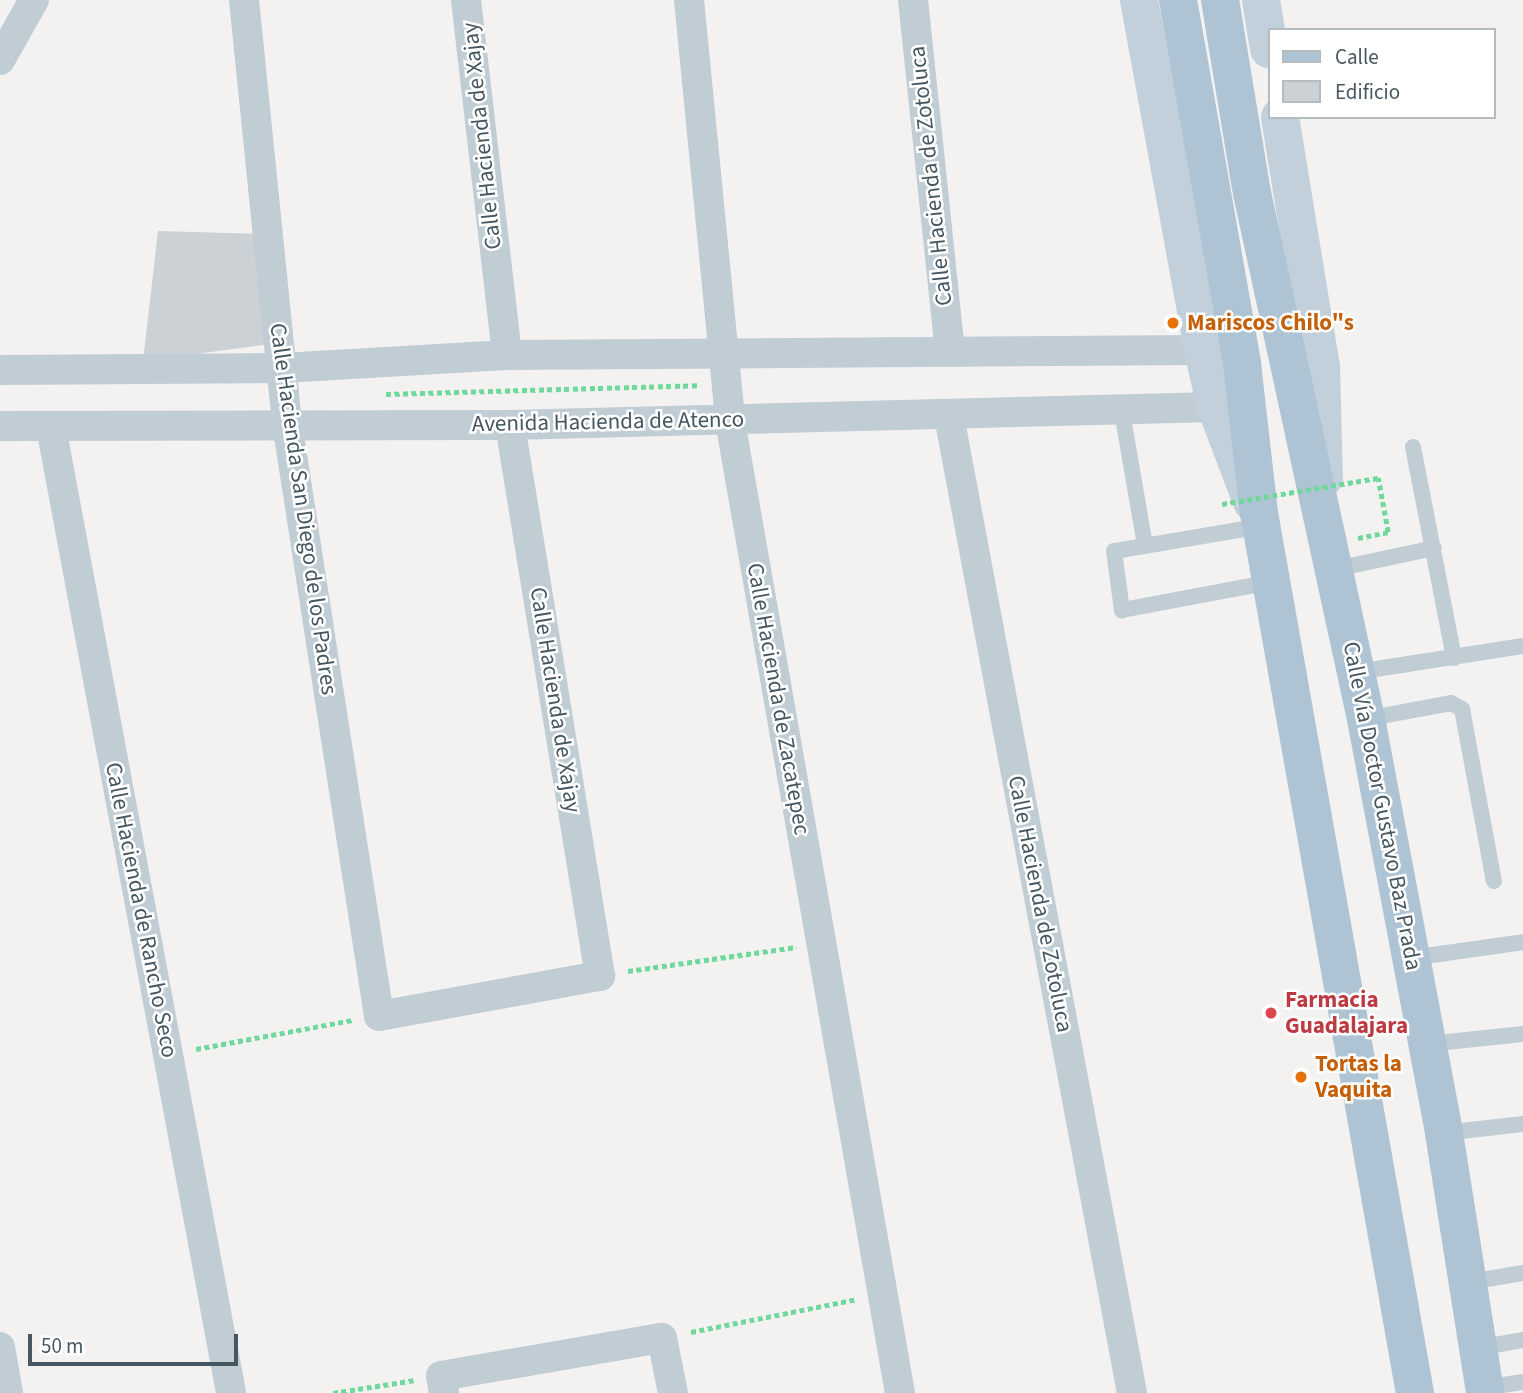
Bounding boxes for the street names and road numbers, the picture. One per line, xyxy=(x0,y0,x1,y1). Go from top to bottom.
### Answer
street label: Calle Hacienda de Xajay xyxy=(456,21,508,251)
street label: Calle Hacienda de Zotoluca xyxy=(904,45,958,307)
street label: Calle Hacienda San Diego de los Padres xyxy=(263,321,343,697)
street label: Avenida Hacienda de Atenco xyxy=(472,406,744,438)
street label: Calle Hacienda de Zacatepec xyxy=(740,561,816,837)
street label: Calle Hacienda de Xajay xyxy=(524,585,586,815)
street label: Calle Vía Doctor Gustavo Baz Prada xyxy=(1337,639,1427,973)
street label: Calle Hacienda de Rancho Seco xyxy=(99,760,183,1060)
street label: Calle Hacienda de Zotoluca xyxy=(1002,773,1078,1035)

